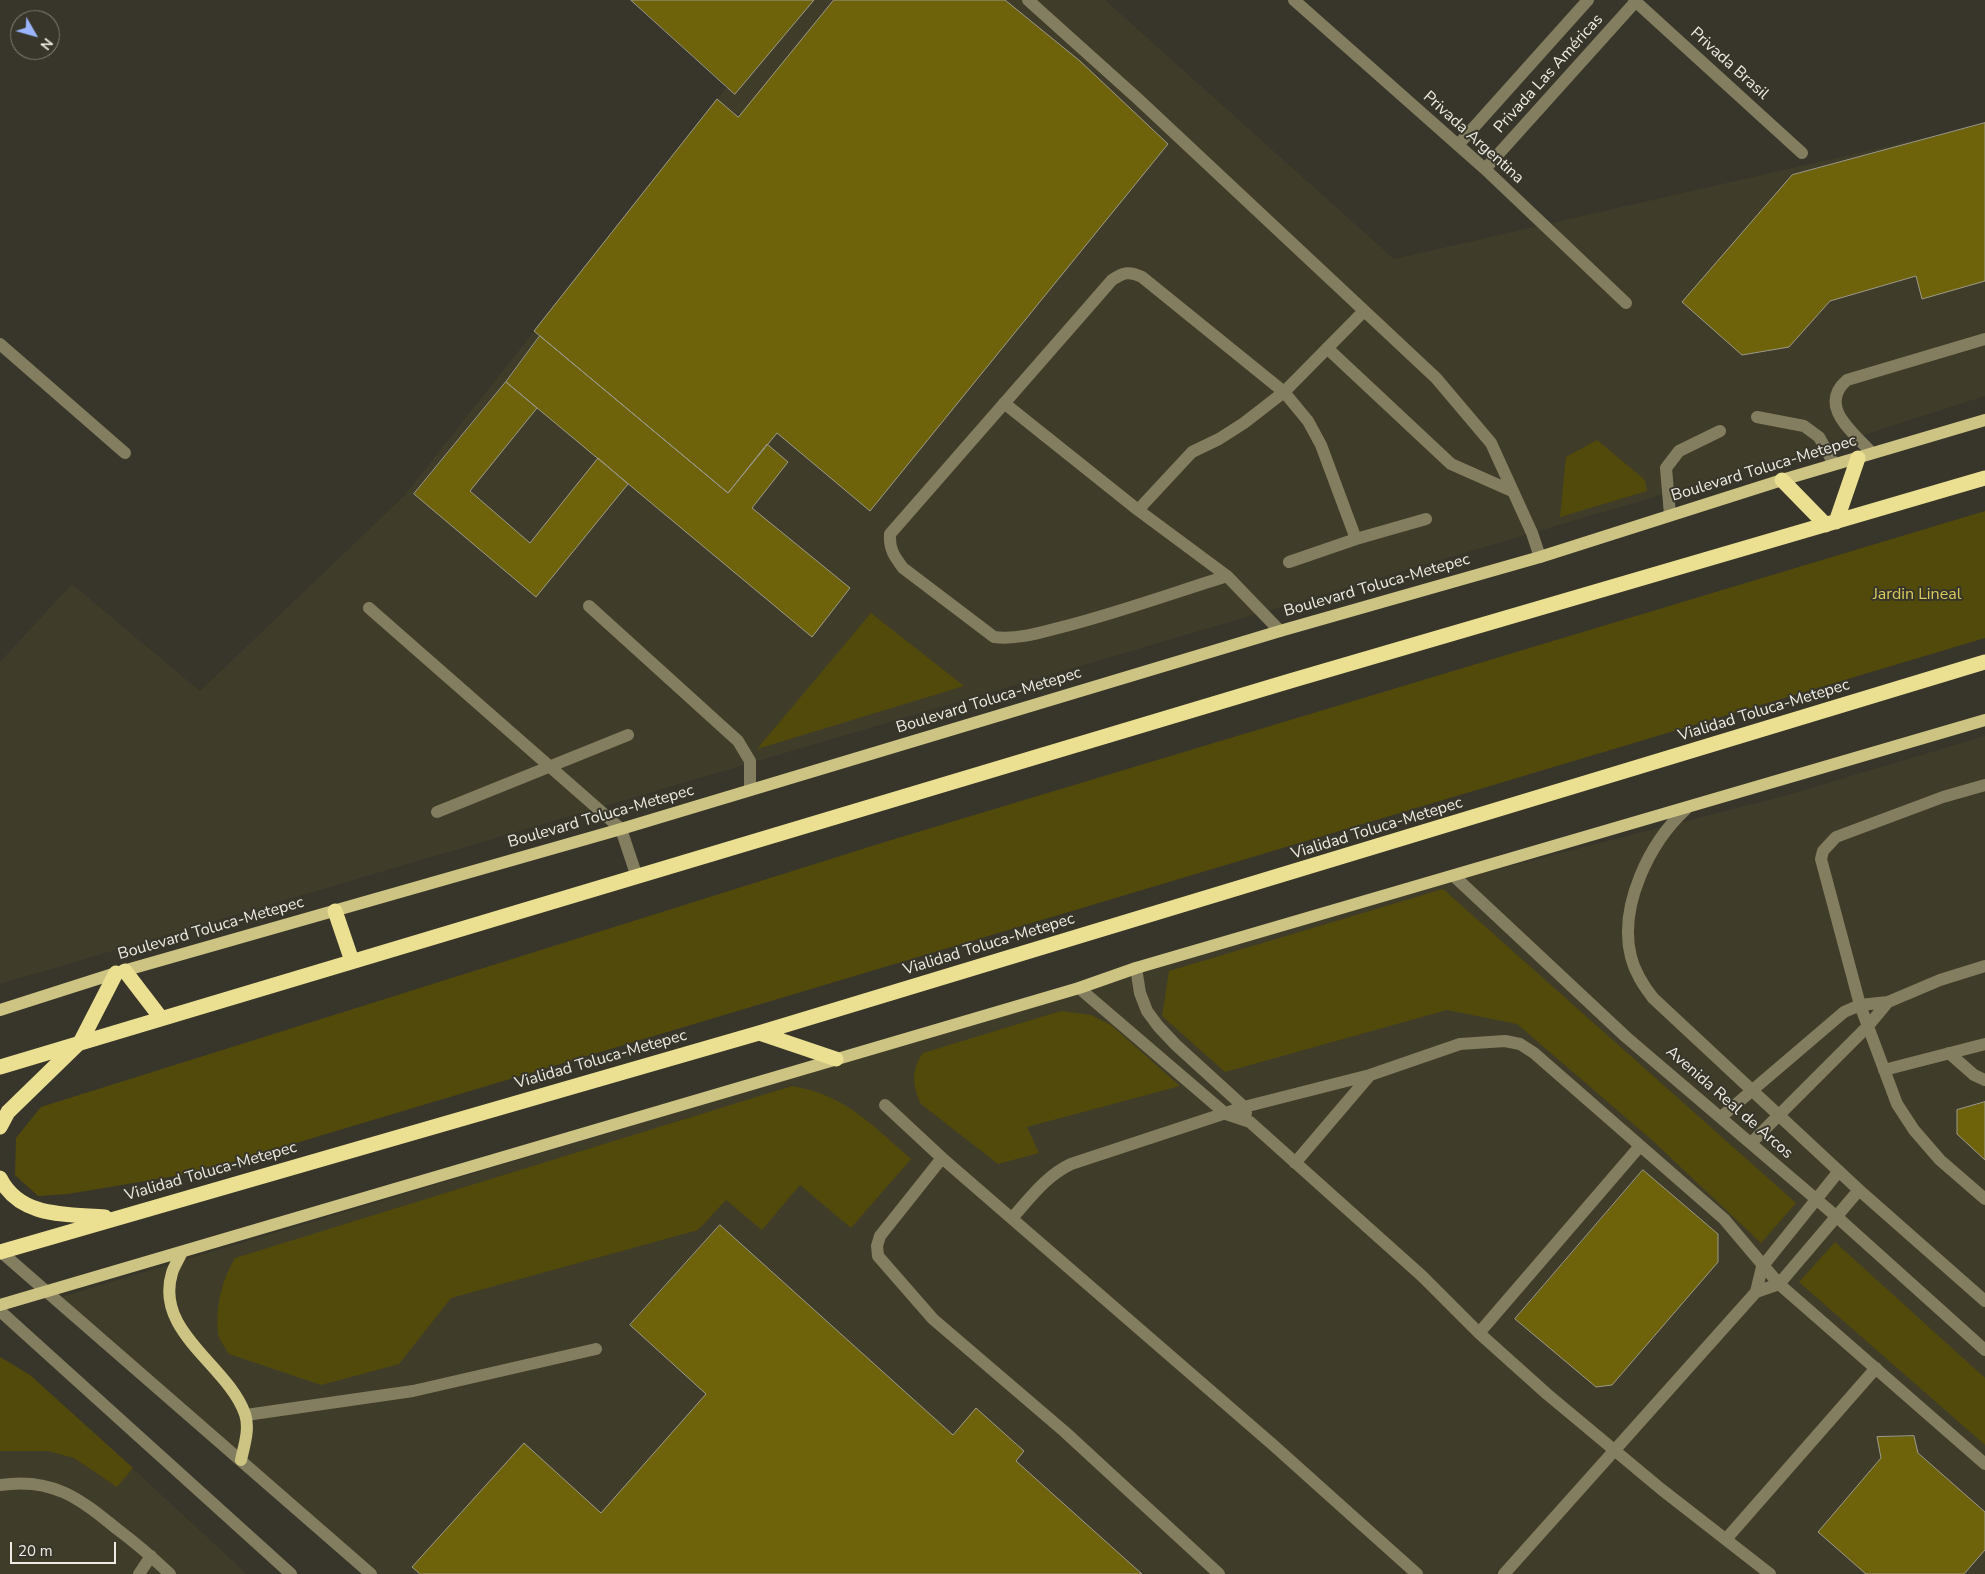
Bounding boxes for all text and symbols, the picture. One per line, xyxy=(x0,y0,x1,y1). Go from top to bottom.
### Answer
north arrow xyxy=(10,10,60,60)
street label: Privada Las Américas xyxy=(1490,10,1608,138)
street label: Privada Brasil xyxy=(1686,24,1772,104)
text: N xyxy=(36,34,57,54)
street label: Privada Argentina xyxy=(1419,88,1527,188)
street label: Boulevard Toluca-Metepec xyxy=(1669,432,1859,506)
street label: Boulevard Toluca-Metepec xyxy=(1282,550,1472,622)
park label: Jardin Lineal xyxy=(1873,585,1961,605)
street label: Boulevard Toluca-Metepec xyxy=(894,664,1084,738)
street label: Vialidad Toluca-Metepec xyxy=(1676,676,1852,746)
street label: Boulevard Toluca-Metepec xyxy=(506,781,696,853)
street label: Vialidad Toluca-Metepec xyxy=(1289,794,1465,864)
street label: Boulevard Toluca-Metepec xyxy=(116,893,306,965)
street label: Vialidad Toluca-Metepec xyxy=(901,910,1077,980)
street label: Vialidad Toluca-Metepec xyxy=(513,1026,689,1094)
street label: Avenida Real de Arcos xyxy=(1662,1043,1796,1163)
street label: Vialidad Toluca-Metepec xyxy=(123,1138,299,1206)
scale bar xyxy=(12,1532,119,1564)
text: 20 m xyxy=(18,1541,53,1561)

